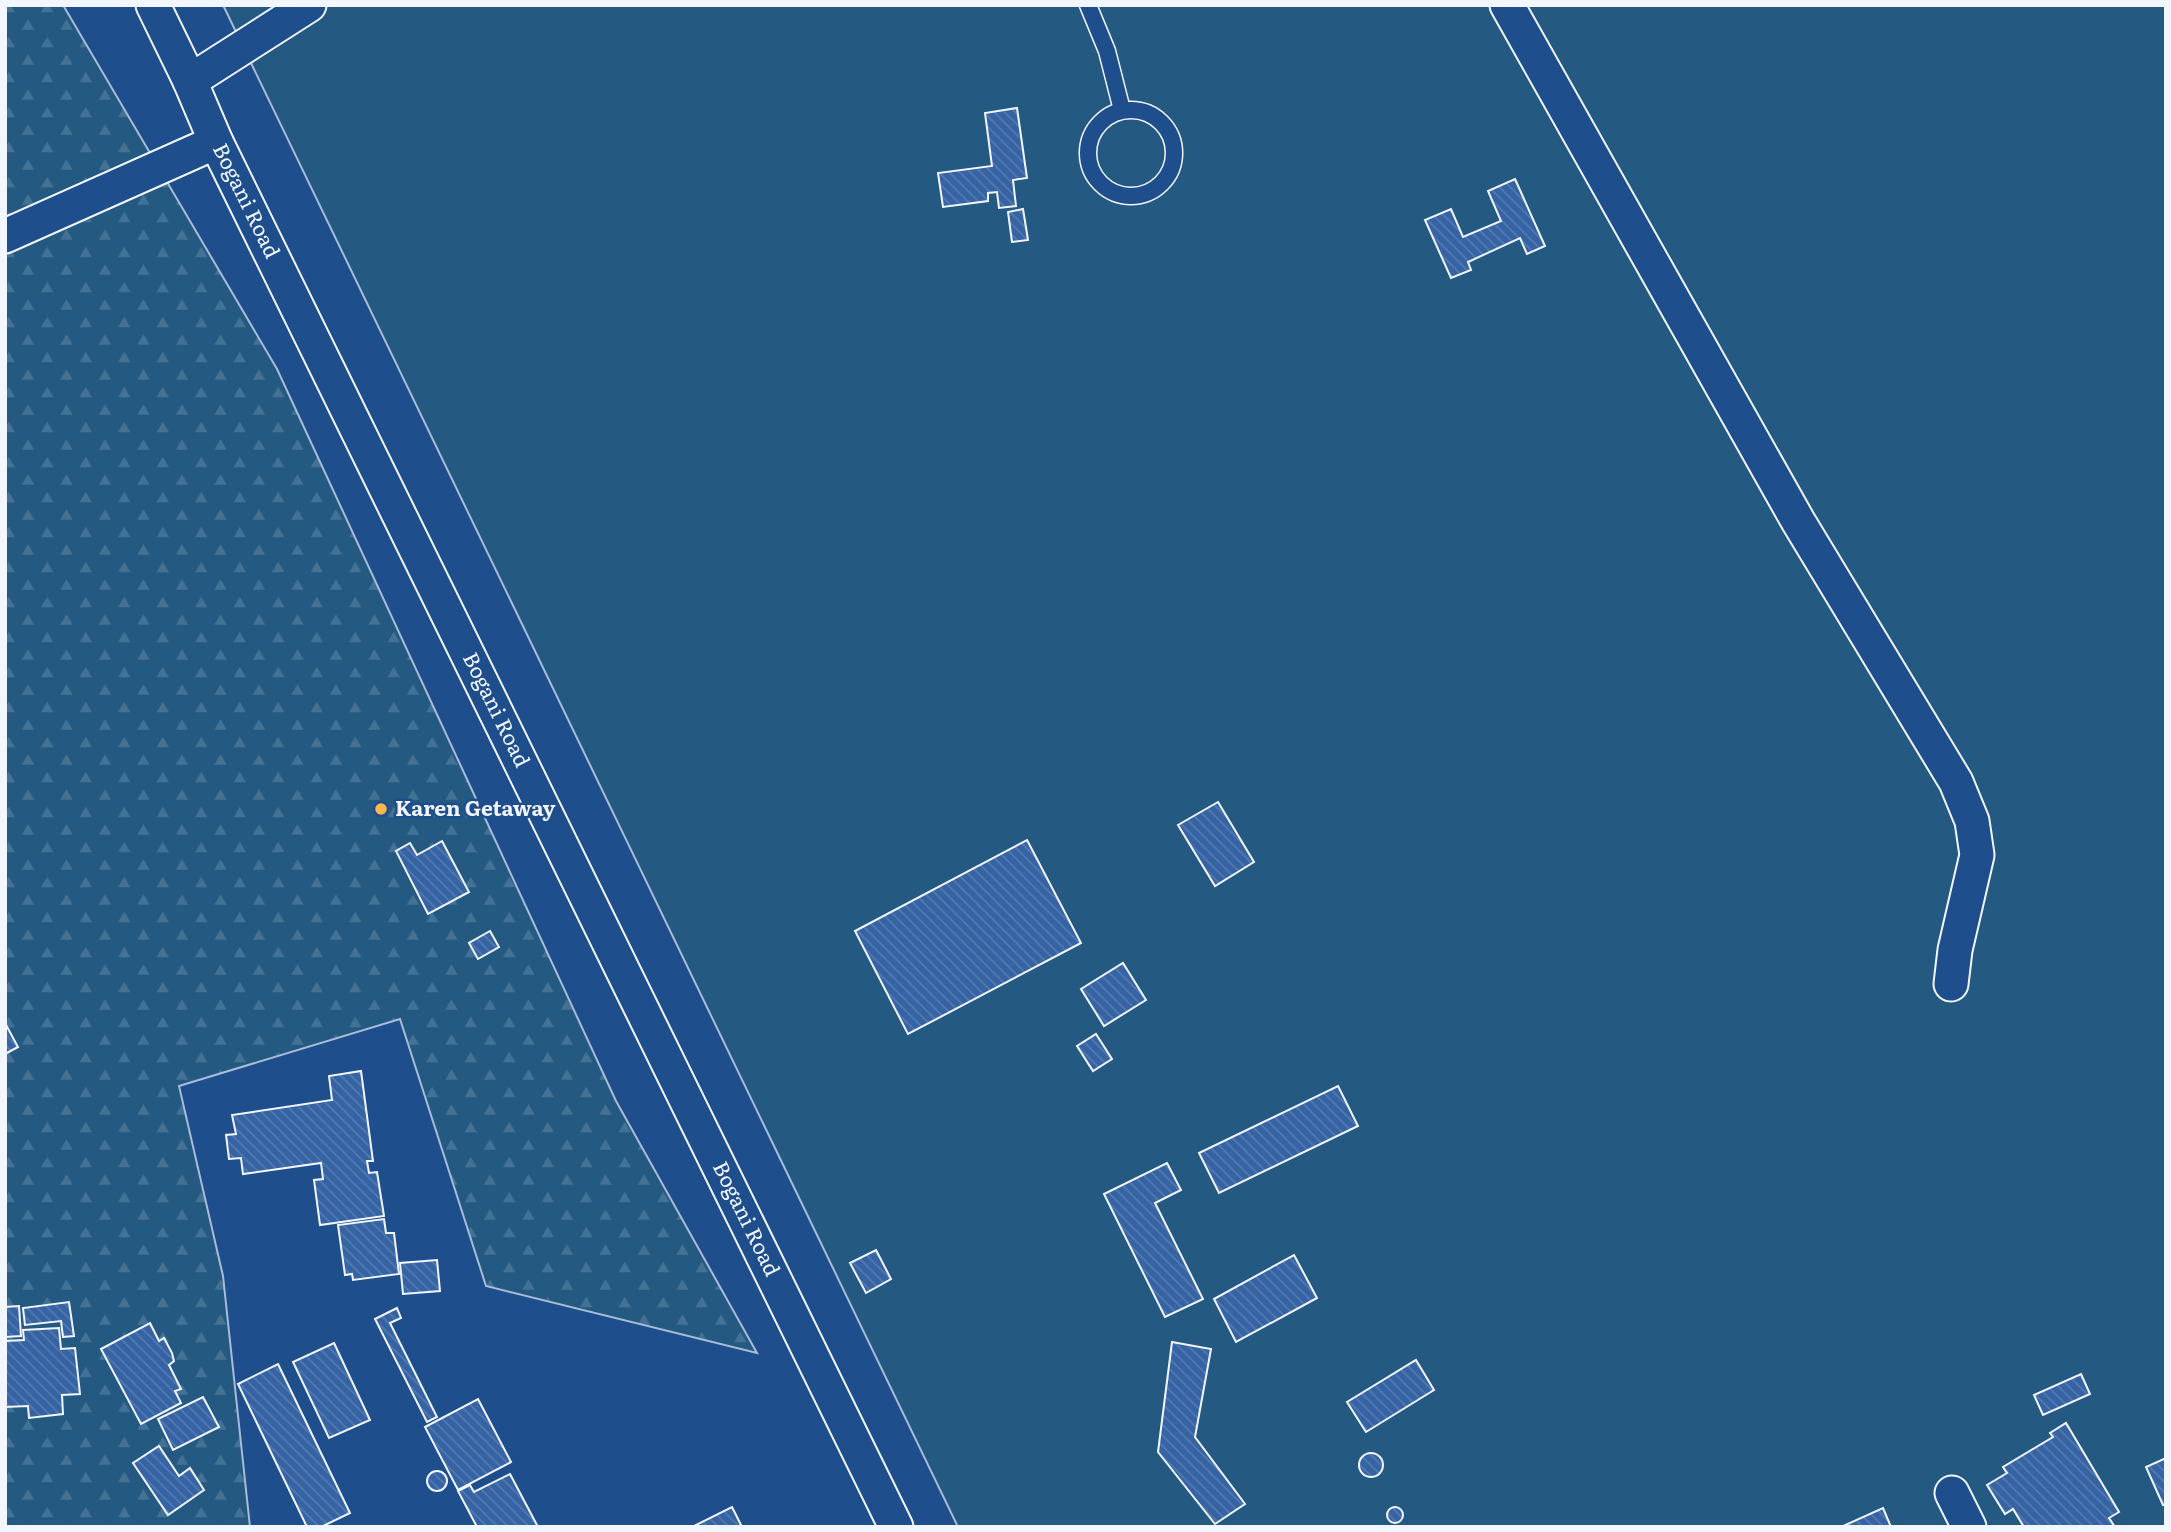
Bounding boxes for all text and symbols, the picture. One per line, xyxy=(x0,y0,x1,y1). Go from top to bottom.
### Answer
street label: Bogani Road xyxy=(207,137,290,263)
street label: Bogani Road xyxy=(457,646,540,772)
place label: Karen Getaway xyxy=(395,791,556,822)
marker: Karen Getaway xyxy=(373,801,389,817)
street label: Bogani Road xyxy=(707,1155,790,1281)

